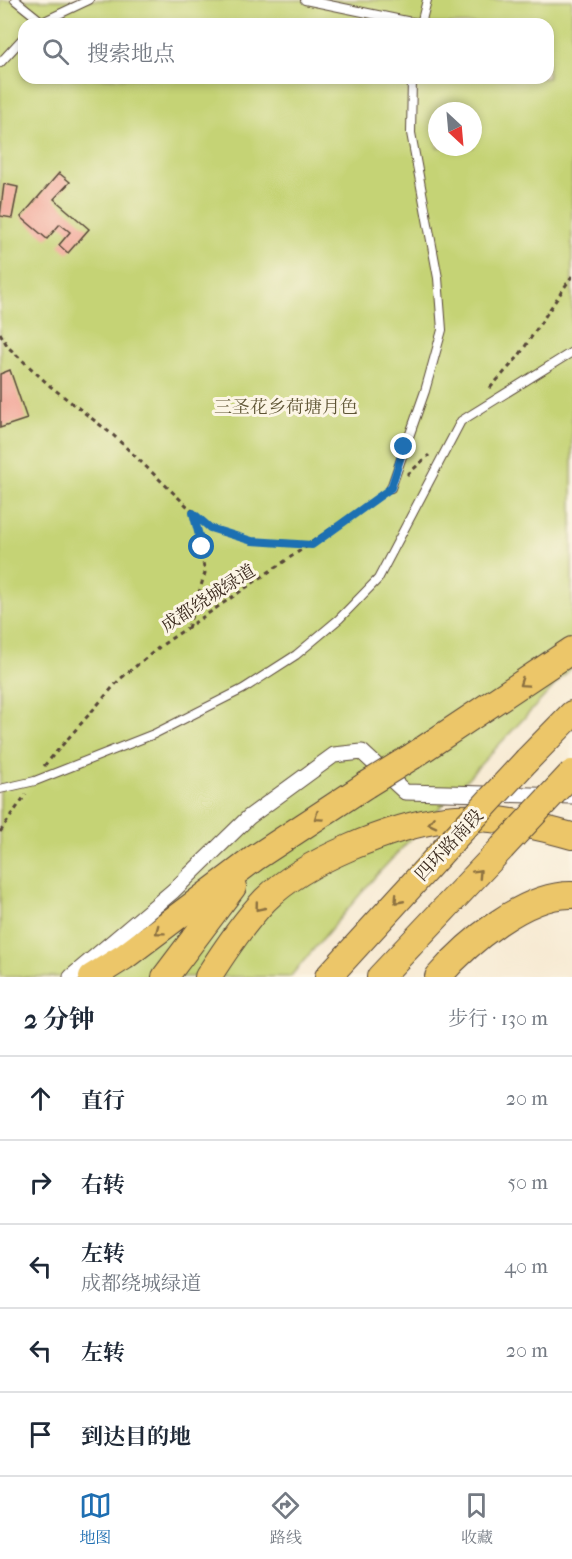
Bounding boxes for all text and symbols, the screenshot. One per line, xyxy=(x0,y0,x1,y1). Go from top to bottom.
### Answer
search box xyxy=(18,18,554,84)
icon: search xyxy=(39,35,72,68)
text: 搜索地点 xyxy=(87,41,175,67)
north arrow xyxy=(428,102,482,156)
park label: 三圣花乡荷塘月色 xyxy=(214,397,358,418)
route end xyxy=(390,433,416,459)
route start xyxy=(188,533,214,559)
street label: 成都绕城绿道 xyxy=(157,560,259,637)
one-way arrow xyxy=(519,676,530,687)
street label: 四环路南段 xyxy=(411,805,488,885)
one-way arrow xyxy=(313,810,324,821)
one-way arrow xyxy=(427,815,437,828)
one-way arrow xyxy=(471,869,482,880)
one-way arrow xyxy=(394,893,405,904)
one-way arrow xyxy=(256,901,267,912)
one-way arrow xyxy=(155,923,166,934)
text: 2 分钟 xyxy=(24,1004,95,1035)
text: 步行 · 130 m xyxy=(448,1007,548,1030)
icon: ahead xyxy=(24,1082,57,1115)
text: 20 m xyxy=(506,1087,548,1110)
text: 直行 xyxy=(81,1088,125,1114)
icon: right xyxy=(24,1166,57,1199)
text: 50 m xyxy=(507,1171,548,1194)
text: 右转 xyxy=(81,1172,125,1198)
text: 左转 xyxy=(81,1241,125,1267)
icon: left xyxy=(24,1250,57,1283)
text: 40 m xyxy=(504,1255,548,1278)
text: 成都绕城绿道 xyxy=(81,1272,201,1295)
icon: left xyxy=(24,1334,57,1367)
text: 20 m xyxy=(506,1339,548,1362)
text: 左转 xyxy=(81,1340,125,1366)
icon: arrive xyxy=(24,1418,57,1451)
text: 到达目的地 xyxy=(81,1424,191,1450)
tab: 地图 xyxy=(79,1489,112,1548)
tab: 路线 xyxy=(269,1489,302,1548)
tab: 收藏 xyxy=(460,1489,493,1548)

